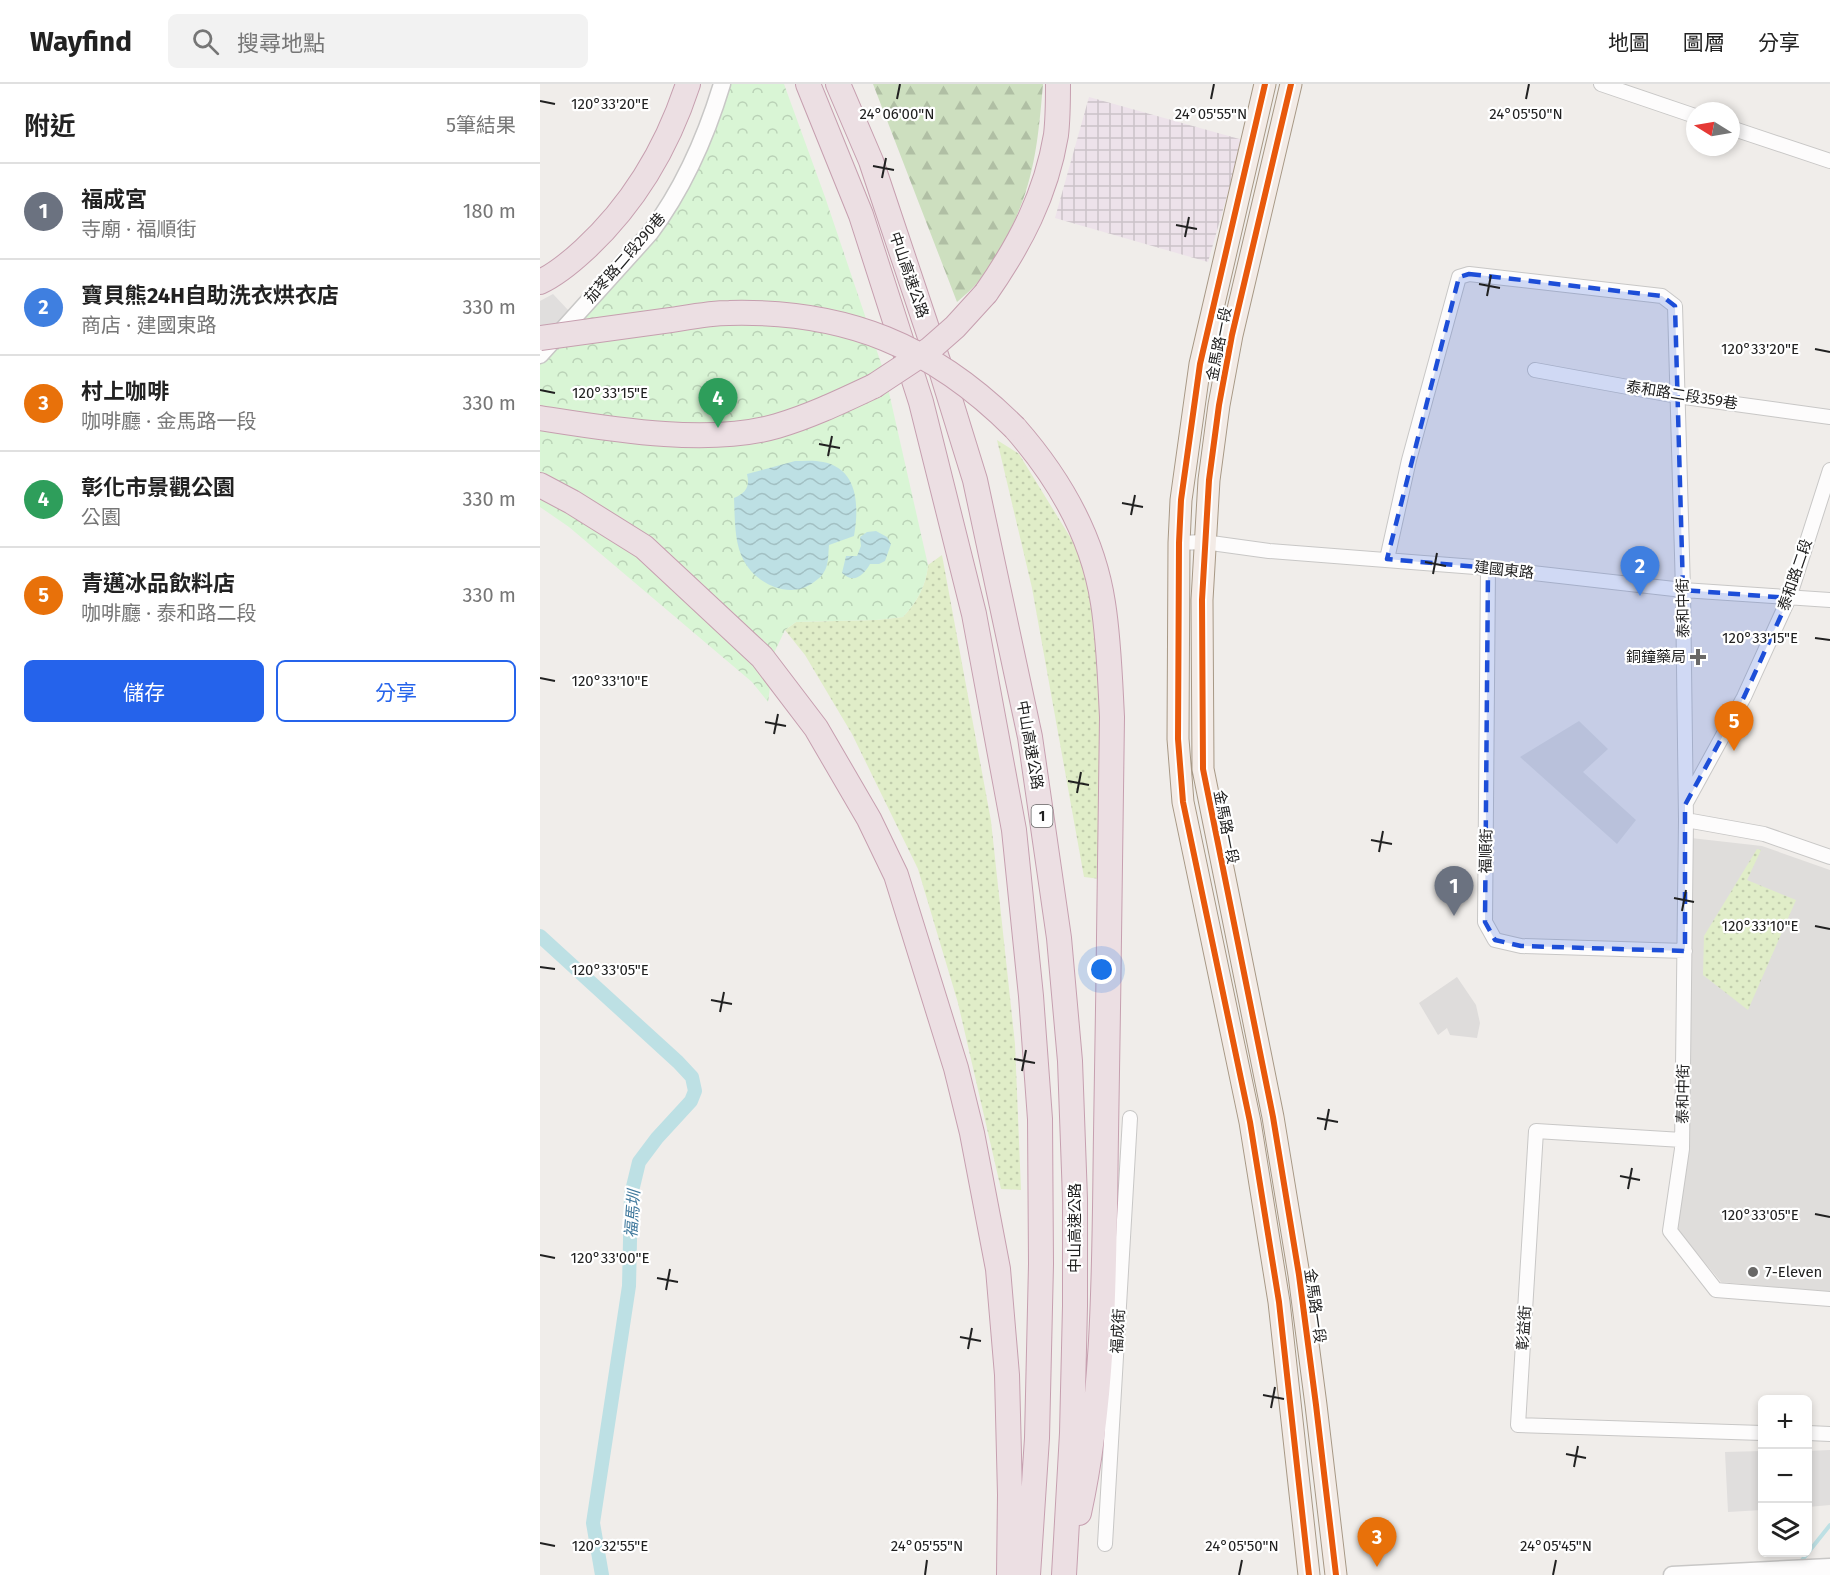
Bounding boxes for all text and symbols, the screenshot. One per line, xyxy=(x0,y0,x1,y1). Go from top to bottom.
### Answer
search box xyxy=(168,14,588,68)
text: Wayfind xyxy=(30,25,132,58)
icon: search xyxy=(189,25,222,58)
text: 搜尋地點 xyxy=(237,30,325,57)
text: 地圖 xyxy=(1608,30,1650,56)
text: 圖層 xyxy=(1683,30,1725,56)
text: 分享 xyxy=(1758,30,1800,56)
text: 120°33'20"E xyxy=(571,95,649,113)
north arrow xyxy=(1686,102,1740,156)
text: 24°06'00"N xyxy=(860,105,934,123)
text: 24°05'55"N xyxy=(1175,105,1247,123)
text: 24°05'50"N xyxy=(1489,105,1563,123)
text: 附近 xyxy=(24,111,76,142)
text: 5筆結果 xyxy=(446,113,516,137)
text: 福成宮 xyxy=(81,186,147,213)
text: 1 xyxy=(39,199,48,223)
text: 180 m xyxy=(463,199,516,223)
street label: 茄苳路二段290巷 xyxy=(581,209,669,307)
text: 寺廟 · 福順街 xyxy=(81,217,196,241)
street label: 中山高速公路 xyxy=(886,230,932,320)
text: 寶貝熊24H自助洗衣烘衣店 xyxy=(81,282,339,309)
text: 2 xyxy=(38,295,49,319)
text: 330 m xyxy=(462,295,516,319)
street label: 金馬路一段 xyxy=(1203,305,1235,383)
text: 商店 · 建國東路 xyxy=(81,313,216,337)
text: 120°33'20"E xyxy=(1721,340,1799,358)
street label: 泰和路二段359巷 xyxy=(1625,377,1739,413)
text: 村上咖啡 xyxy=(81,378,169,405)
pin: 4 xyxy=(698,378,738,428)
text: 120°33'15"E xyxy=(572,384,648,402)
text: 3 xyxy=(38,391,49,415)
text: 330 m xyxy=(462,391,516,415)
text: 咖啡廳 · 金馬路一段 xyxy=(81,409,256,433)
text: 彰化市景觀公園 xyxy=(81,474,235,501)
text: 4 xyxy=(38,487,49,511)
text: 330 m xyxy=(462,487,516,511)
text: 公園 xyxy=(81,505,121,529)
street label: 泰和路二段 xyxy=(1774,537,1816,613)
pin: 2 xyxy=(1620,546,1660,596)
street label: 建國東路 xyxy=(1473,558,1535,582)
text: 青邁冰品飲料店 xyxy=(81,570,235,597)
street label: 泰和中街 xyxy=(1673,578,1693,638)
text: 5 xyxy=(38,583,49,607)
text: 330 m xyxy=(462,583,516,607)
text: 咖啡廳 · 泰和路二段 xyxy=(81,601,256,625)
text: 120°33'15"E xyxy=(1722,629,1798,647)
place label: 銅鐘藥局 xyxy=(1626,648,1686,666)
marker: 銅鐘藥局 xyxy=(1691,650,1705,664)
button: 儲存 xyxy=(24,660,264,722)
button: 分享 xyxy=(276,660,516,722)
text: 120°33'10"E xyxy=(571,672,649,690)
street label: 中山高速公路 xyxy=(1013,699,1047,791)
pin: 5 xyxy=(1714,702,1754,751)
street label: 金馬路一段 xyxy=(1210,788,1242,866)
road number: 1 xyxy=(1032,805,1052,827)
street label: 福順街 xyxy=(1477,828,1495,874)
pin: 1 xyxy=(1434,866,1474,916)
text: 120°33'10"E xyxy=(1721,917,1799,935)
your location xyxy=(1087,955,1116,984)
text: 120°33'05"E xyxy=(571,961,649,979)
street label: 泰和中街 xyxy=(1673,1064,1693,1124)
street label: 中山高速公路 xyxy=(1066,1183,1084,1273)
water label: 福馬圳 xyxy=(621,1187,644,1239)
text: 120°33'05"E xyxy=(1721,1206,1799,1224)
text: 120°33'00"E xyxy=(571,1249,649,1267)
place label: 7-Eleven xyxy=(1765,1263,1822,1281)
marker: 7-Eleven xyxy=(1746,1265,1760,1279)
street label: 金馬路一段 xyxy=(1301,1268,1329,1344)
street label: 彰益街 xyxy=(1513,1305,1535,1351)
street label: 福成街 xyxy=(1108,1308,1128,1354)
map controls xyxy=(1758,1395,1812,1557)
button: + xyxy=(1758,1395,1812,1449)
button: − xyxy=(1758,1449,1812,1503)
button: layers xyxy=(1758,1503,1812,1557)
pin: 3 xyxy=(1358,1518,1396,1567)
text: 120°32'55"E xyxy=(572,1537,648,1555)
text: 24°05'55"N xyxy=(891,1537,963,1555)
text: 24°05'50"N xyxy=(1205,1537,1279,1555)
text: 24°05'45"N xyxy=(1520,1537,1592,1555)

